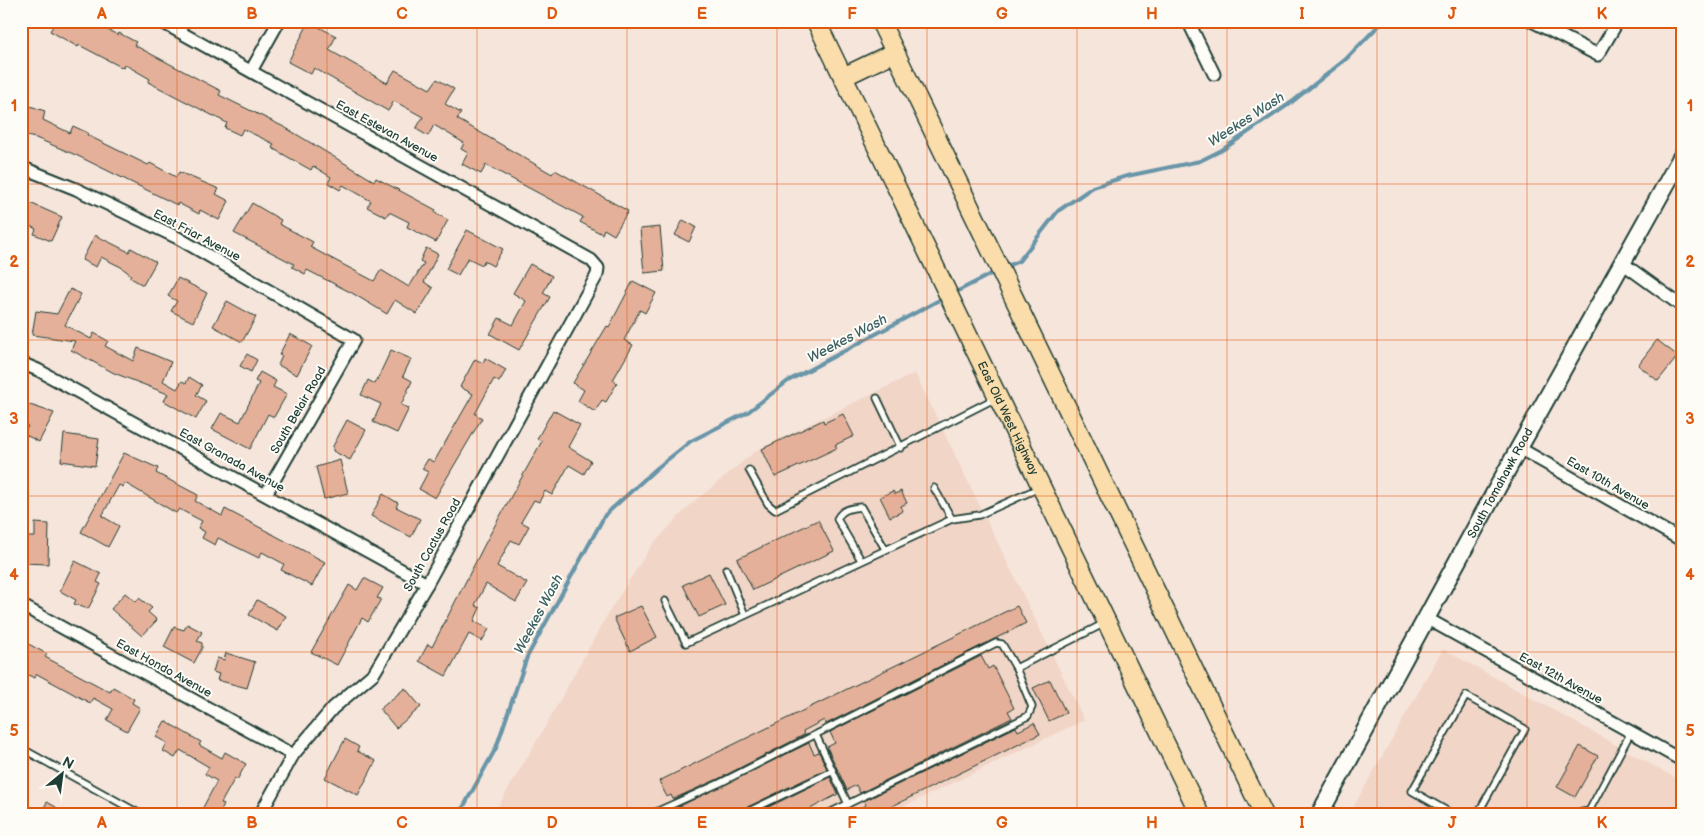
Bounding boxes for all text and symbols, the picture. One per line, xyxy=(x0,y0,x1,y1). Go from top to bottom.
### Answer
text: A xyxy=(96,5,107,24)
text: B xyxy=(246,5,258,24)
text: C xyxy=(396,5,408,24)
text: D xyxy=(546,5,558,24)
text: E xyxy=(697,5,707,24)
text: F xyxy=(847,5,857,24)
text: G xyxy=(996,5,1008,24)
text: H xyxy=(1146,5,1158,24)
text: I xyxy=(1299,5,1305,24)
text: J xyxy=(1448,5,1457,24)
text: K xyxy=(1597,5,1608,24)
water label: Weekes Wash xyxy=(1205,88,1288,150)
text: 1 xyxy=(11,97,17,116)
street label: East Estevan Avenue xyxy=(333,97,440,166)
text: 1 xyxy=(1687,97,1693,116)
street label: East Friar Avenue xyxy=(151,206,243,265)
text: 2 xyxy=(9,253,19,272)
text: 2 xyxy=(1685,253,1695,272)
water label: Weekes Wash xyxy=(804,310,890,367)
street label: East Old West Highway xyxy=(974,359,1042,478)
street label: South Belair Road xyxy=(267,364,330,457)
text: 3 xyxy=(9,410,19,429)
text: 3 xyxy=(1685,410,1695,429)
street label: East Granada Avenue xyxy=(176,425,287,496)
street label: South Tomahawk Road xyxy=(1464,426,1537,541)
street label: East 10th Avenue xyxy=(1564,454,1652,513)
street label: South Cactus Road xyxy=(401,496,464,595)
text: 4 xyxy=(9,566,19,585)
text: 4 xyxy=(1685,566,1695,585)
water label: Weekes Wash xyxy=(510,571,567,657)
street label: East Hondo Avenue xyxy=(113,636,214,701)
street label: East 12th Avenue xyxy=(1516,649,1605,708)
text: 5 xyxy=(9,722,19,741)
text: 5 xyxy=(1685,722,1695,741)
north arrow xyxy=(38,748,88,798)
text: N xyxy=(59,753,77,773)
text: A xyxy=(96,814,107,833)
text: B xyxy=(246,814,258,833)
text: C xyxy=(396,814,408,833)
text: D xyxy=(546,814,558,833)
text: E xyxy=(697,814,707,833)
text: F xyxy=(847,814,857,833)
text: G xyxy=(996,814,1008,833)
text: H xyxy=(1146,814,1158,833)
text: I xyxy=(1299,814,1305,833)
text: J xyxy=(1448,814,1457,833)
text: K xyxy=(1597,814,1608,833)

